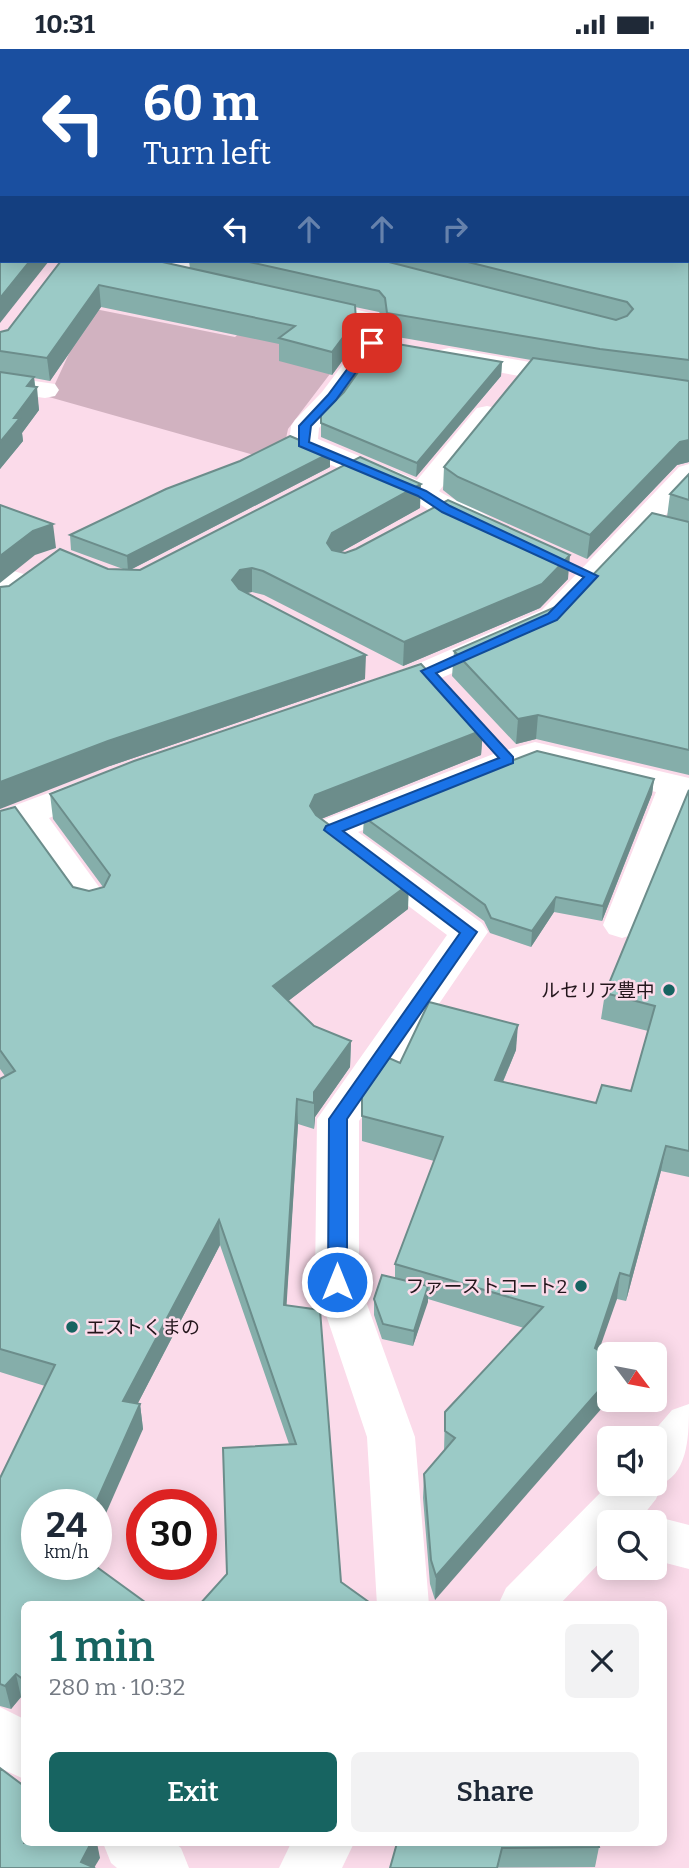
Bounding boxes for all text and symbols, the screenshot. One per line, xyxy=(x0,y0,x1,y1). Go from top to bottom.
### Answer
text: 10:31 xyxy=(35,9,95,40)
text: 60 m xyxy=(143,74,259,133)
icon: left xyxy=(28,77,119,168)
text: Turn left xyxy=(143,134,271,172)
icon: left xyxy=(217,210,255,248)
icon: ahead xyxy=(290,210,328,248)
icon: ahead xyxy=(363,210,401,248)
icon: right xyxy=(436,210,474,248)
pin xyxy=(342,313,402,373)
icon: arrive xyxy=(353,324,391,362)
place label: ルセリア豊中 xyxy=(541,979,655,1002)
marker: ルセリア豊中 xyxy=(661,982,677,998)
position arrow xyxy=(300,1245,374,1319)
place label: ファーストコート2 xyxy=(406,1275,567,1298)
marker: ファーストコート2 xyxy=(573,1278,589,1294)
place label: エストくまの xyxy=(86,1316,200,1339)
marker: エストくまの xyxy=(64,1319,80,1335)
north arrow xyxy=(597,1342,667,1412)
map controls xyxy=(597,1342,667,1580)
button: sound xyxy=(597,1426,667,1496)
speed limit sign: 30 xyxy=(126,1489,217,1580)
text: 24 xyxy=(46,1504,87,1546)
button: search xyxy=(597,1510,667,1580)
text: km/h xyxy=(44,1541,89,1563)
text: 1 min xyxy=(49,1622,155,1672)
button: close xyxy=(565,1624,639,1698)
text: 280 m · 10:32 xyxy=(49,1673,185,1701)
button: Exit xyxy=(49,1752,337,1832)
button: Share xyxy=(351,1752,639,1832)

